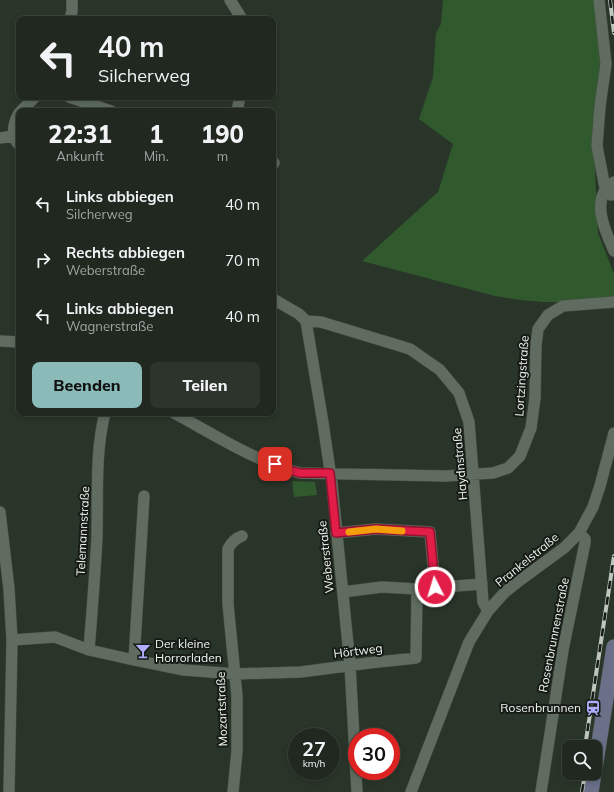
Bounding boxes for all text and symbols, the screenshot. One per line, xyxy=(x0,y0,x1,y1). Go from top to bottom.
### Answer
text: 40 m xyxy=(98,29,164,64)
icon: left xyxy=(32,32,84,84)
text: Silcherweg xyxy=(98,64,190,87)
text: 22:31 xyxy=(48,119,112,149)
text: 1 xyxy=(149,119,164,149)
text: 190 xyxy=(201,119,244,149)
text: Ankunft xyxy=(56,148,104,164)
text: Min. xyxy=(144,148,169,164)
text: m xyxy=(217,148,228,164)
text: Links abbiegen xyxy=(66,187,174,206)
icon: left xyxy=(32,193,54,215)
text: 40 m xyxy=(225,195,260,214)
text: Silcherweg xyxy=(66,206,133,222)
text: Rechts abbiegen xyxy=(66,243,185,262)
icon: right xyxy=(32,249,54,271)
text: 70 m xyxy=(225,251,260,270)
text: Weberstraße xyxy=(66,262,145,278)
text: Links abbiegen xyxy=(66,299,174,318)
icon: left xyxy=(32,305,54,327)
text: 40 m xyxy=(225,307,260,326)
text: Wagnerstraße xyxy=(66,318,153,334)
street label: Lortzingstraße xyxy=(511,335,532,417)
button: Beenden xyxy=(32,362,142,408)
button: Teilen xyxy=(150,362,260,408)
street label: Haydnstraße xyxy=(449,427,470,501)
pin xyxy=(258,447,292,481)
icon: arrive xyxy=(264,453,286,475)
street label: Telemannstraße xyxy=(73,486,92,576)
street label: Weberstraße xyxy=(314,520,337,594)
street label: Prankelstraße xyxy=(492,529,561,590)
position arrow xyxy=(414,566,456,608)
street label: Rosenbrunnenstraße xyxy=(535,576,572,693)
place label: Der kleine Horrorladen xyxy=(155,636,222,665)
street label: Hörtweg xyxy=(333,640,383,661)
bar icon: Der kleine Horrorladen xyxy=(134,642,152,660)
street label: Mozartstraße xyxy=(213,671,230,747)
station icon: Rosenbrunnen xyxy=(584,699,602,717)
place label: Rosenbrunnen xyxy=(500,700,581,715)
speed limit sign: 30 xyxy=(348,728,400,780)
text: 27 xyxy=(302,736,326,761)
map controls xyxy=(562,740,602,780)
button: search xyxy=(562,740,602,780)
text: km/h xyxy=(303,757,325,770)

